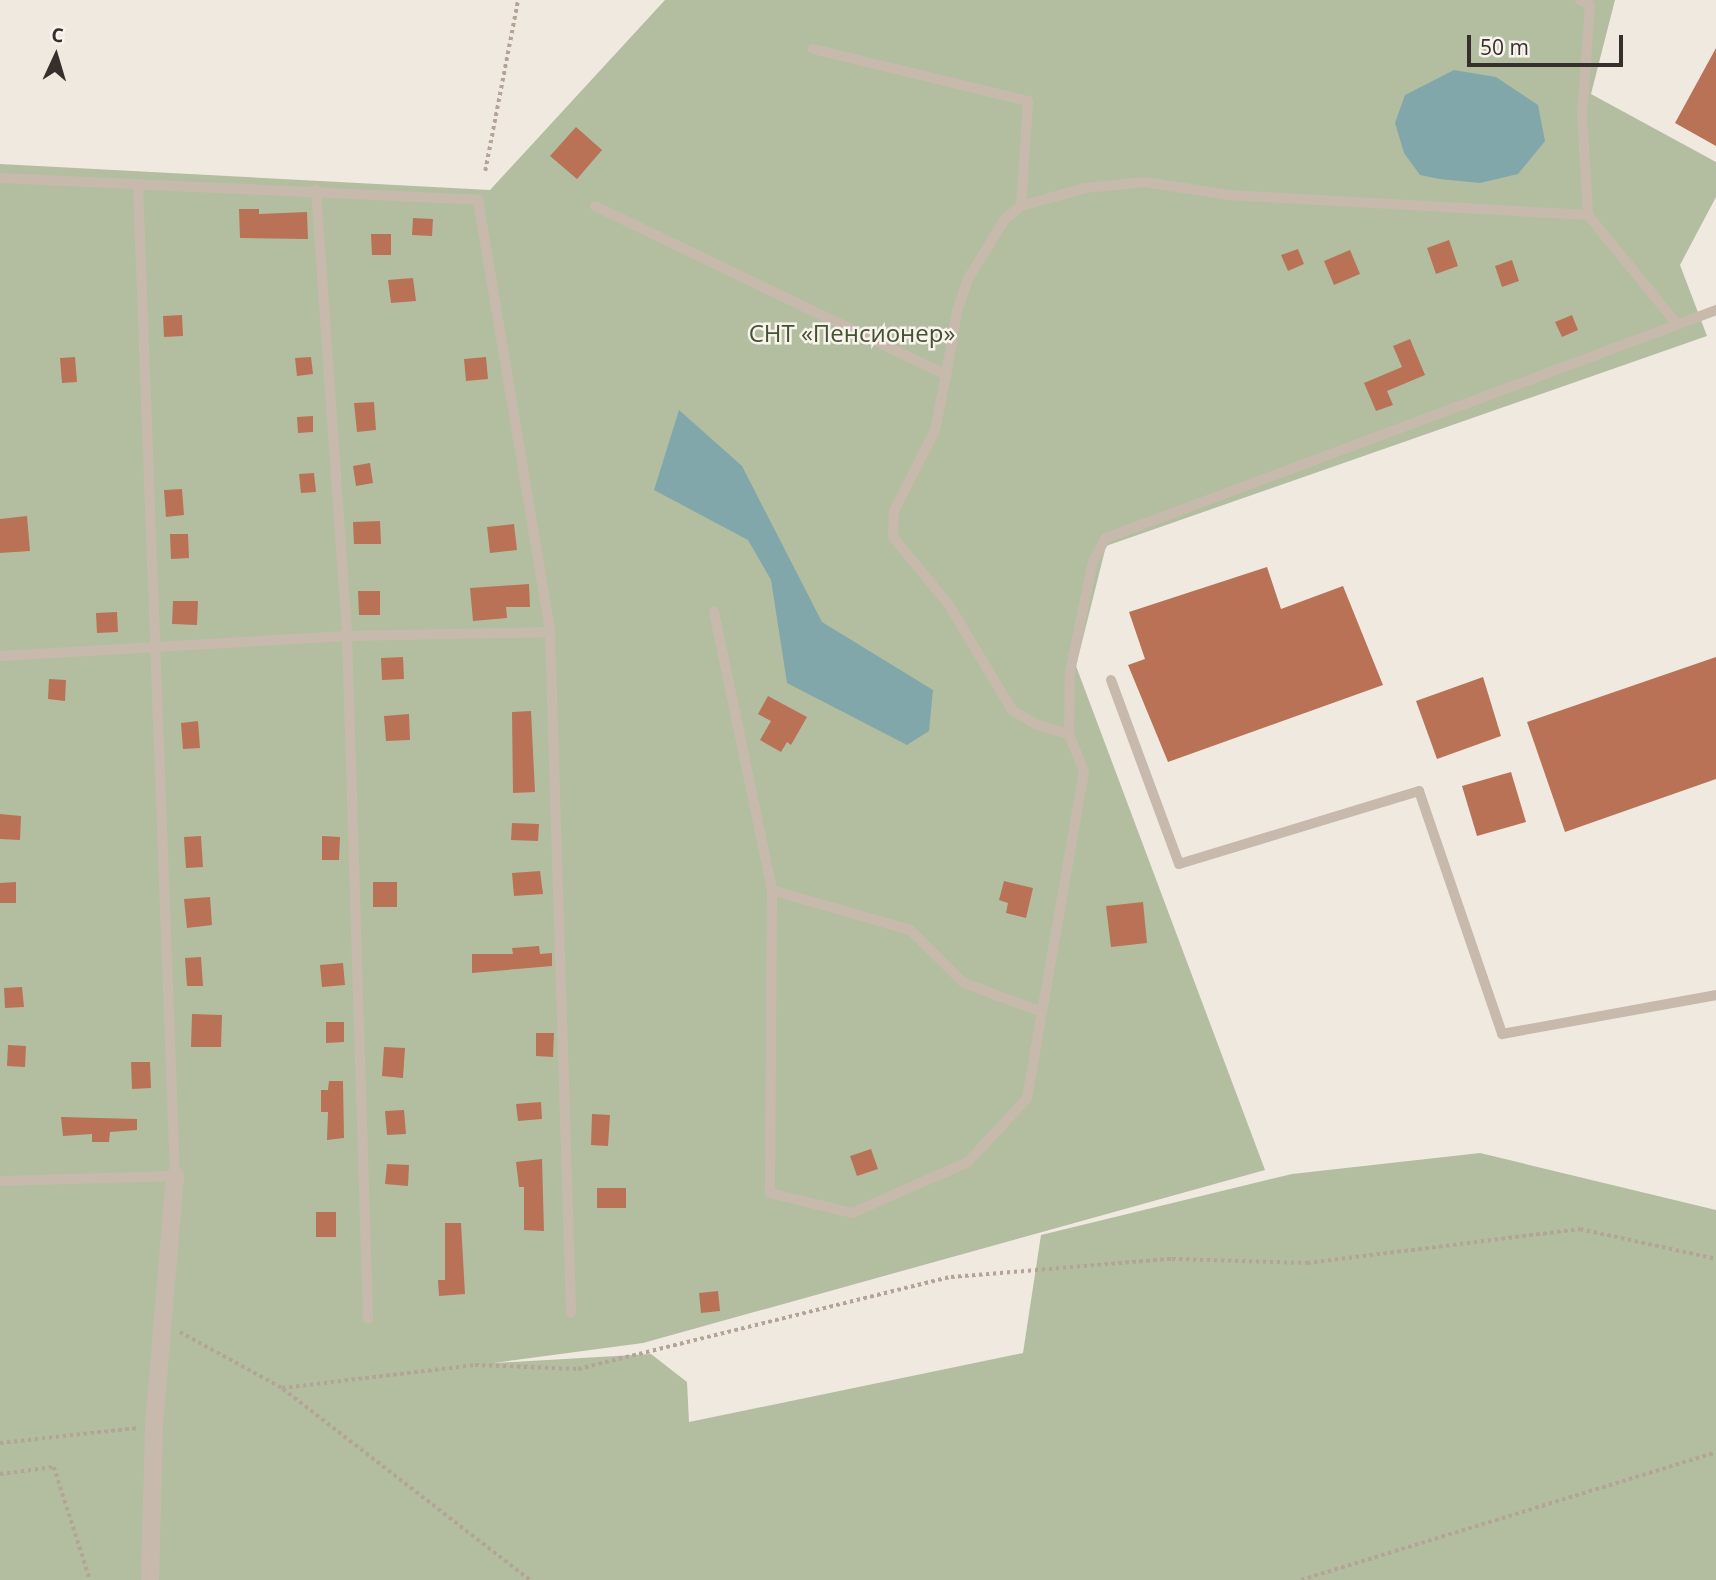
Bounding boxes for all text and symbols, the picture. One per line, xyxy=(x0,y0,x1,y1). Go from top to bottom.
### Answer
north arrow xyxy=(21,21,91,91)
scale bar xyxy=(1471,21,1627,65)
text: С xyxy=(51,22,64,48)
text: 50 m xyxy=(1480,33,1529,61)
park label: СНТ «Пенсионер» xyxy=(749,319,955,347)

